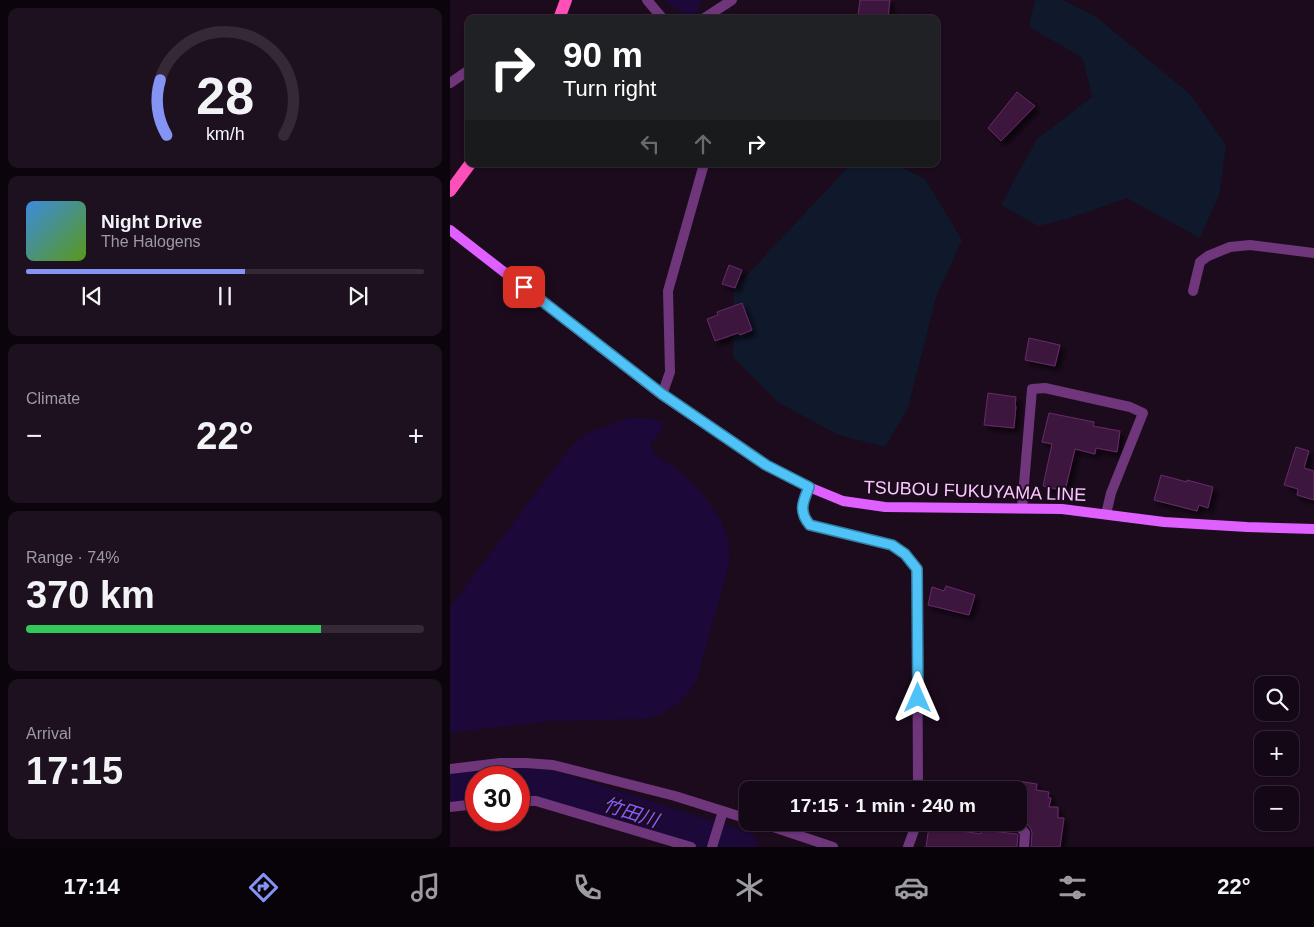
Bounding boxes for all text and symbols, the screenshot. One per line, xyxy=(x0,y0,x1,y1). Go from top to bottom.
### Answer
icon: right xyxy=(480,35,545,100)
text: 90 m xyxy=(563,35,643,74)
text: 28 xyxy=(196,67,254,125)
text: Turn right xyxy=(563,76,656,101)
text: km/h xyxy=(206,124,244,144)
icon: left xyxy=(636,130,664,158)
icon: ahead xyxy=(689,130,717,158)
icon: right xyxy=(742,130,770,158)
text: Night Drive xyxy=(101,211,202,232)
text: The Halogens xyxy=(101,233,201,250)
pin xyxy=(503,266,545,308)
icon: arrive xyxy=(510,273,538,301)
icon: previous xyxy=(78,282,106,310)
icon: pause xyxy=(211,282,239,310)
icon: next xyxy=(344,282,372,310)
text: Climate xyxy=(26,390,80,407)
text: 22° xyxy=(196,415,254,457)
text: − xyxy=(26,420,42,451)
text: + xyxy=(408,420,424,451)
street label: TSUBOU FUKUYAMA LINE xyxy=(863,477,1087,505)
text: Range · 74% xyxy=(26,549,119,566)
text: 370 km xyxy=(26,574,155,616)
position arrow xyxy=(891,671,943,723)
map controls xyxy=(1254,676,1299,831)
button: search xyxy=(1254,676,1299,721)
text: Arrival xyxy=(26,725,71,742)
button: + xyxy=(1254,731,1299,776)
text: 17:15 xyxy=(26,750,123,792)
speed limit sign: 30 xyxy=(465,766,530,831)
button: − xyxy=(1254,786,1299,831)
water label: 竹田川 xyxy=(600,794,663,832)
text: 17:15 · 1 min · 240 m xyxy=(790,795,976,816)
icon: directions xyxy=(246,870,281,905)
icon: music xyxy=(408,870,443,905)
icon: phone xyxy=(570,870,605,905)
icon: climate xyxy=(732,870,767,905)
icon: car xyxy=(894,870,929,905)
icon: filters xyxy=(1055,870,1090,905)
text: 17:14 xyxy=(63,874,120,899)
text: 22° xyxy=(1217,874,1251,899)

